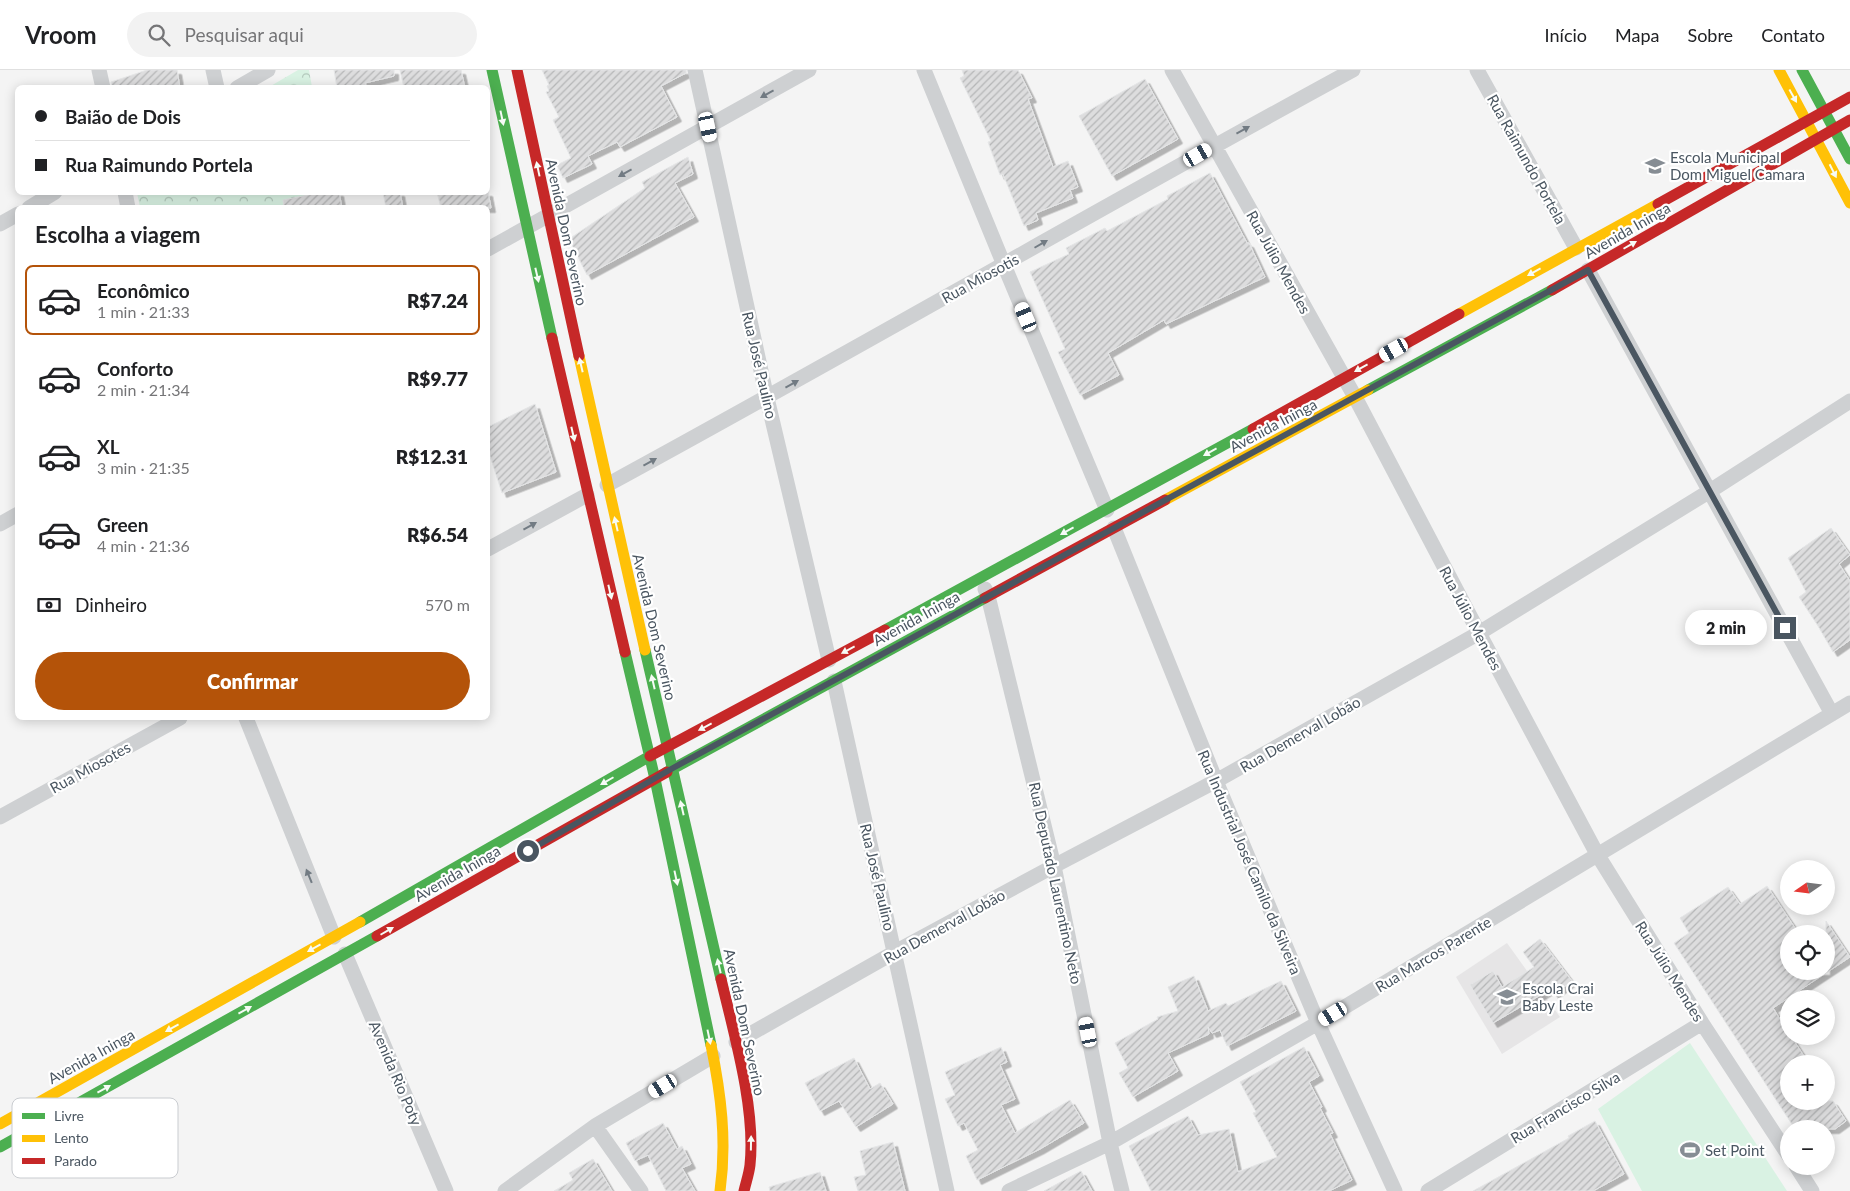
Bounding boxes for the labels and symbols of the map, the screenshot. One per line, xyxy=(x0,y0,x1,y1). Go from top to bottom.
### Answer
one-way arrow xyxy=(1789,89,1798,103)
one-way arrow xyxy=(760,90,774,98)
street label: Rua Raimundo Portela xyxy=(1484,91,1570,227)
one-way arrow xyxy=(498,110,506,125)
car xyxy=(697,111,718,143)
one-way arrow xyxy=(1236,126,1251,134)
car xyxy=(1181,141,1214,169)
place label: Escola Municipal Dom Miguel Camara xyxy=(1670,148,1805,183)
school or university icon: Escola Municipal Dom Miguel Camara xyxy=(1644,155,1666,177)
street label: Avenida Dom Severino xyxy=(543,157,591,307)
one-way arrow xyxy=(534,161,542,176)
one-way arrow xyxy=(1829,164,1837,178)
one-way arrow xyxy=(618,169,632,177)
street label: Avenida Ininga xyxy=(1581,198,1673,262)
street label: Rua Júlio Mendes xyxy=(1243,207,1315,317)
one-way arrow xyxy=(1033,240,1048,248)
one-way arrow xyxy=(1623,241,1637,250)
street label: Rua Miosotis xyxy=(938,249,1022,307)
one-way arrow xyxy=(533,267,541,283)
one-way arrow xyxy=(1527,268,1541,276)
car xyxy=(1013,300,1038,334)
street label: Rua José Paulino xyxy=(739,310,781,420)
car xyxy=(1377,336,1410,364)
one-way arrow xyxy=(577,358,585,373)
one-way arrow xyxy=(1354,364,1369,372)
one-way arrow xyxy=(786,379,799,388)
street label: Avenida Ininga xyxy=(1226,394,1320,456)
one-way arrow xyxy=(569,426,577,441)
one-way arrow xyxy=(1203,448,1216,457)
one-way arrow xyxy=(643,458,657,466)
one-way arrow xyxy=(612,516,620,532)
one-way arrow xyxy=(523,522,538,530)
one-way arrow xyxy=(1060,527,1075,535)
street label: Avenida Dom Severino xyxy=(629,552,681,702)
street label: Rua Júlio Mendes xyxy=(1436,563,1506,673)
one-way arrow xyxy=(606,584,614,599)
street label: Avenida Ininga xyxy=(869,587,963,649)
callout: 2 min xyxy=(1685,610,1768,646)
route end xyxy=(1774,617,1796,639)
one-way arrow xyxy=(840,646,855,654)
one-way arrow xyxy=(649,675,657,690)
street label: Rua Demerval Lobão xyxy=(1237,692,1363,776)
one-way arrow xyxy=(697,723,712,731)
street label: Rua Miosotes xyxy=(47,737,133,797)
street label: Rua Industrial José Camilo da Silveira xyxy=(1194,747,1306,977)
one-way arrow xyxy=(600,777,614,786)
street label: Rua Deputado Laurentino Neto xyxy=(1026,780,1086,986)
one-way arrow xyxy=(678,800,686,815)
street label: Rua José Paulino xyxy=(857,822,899,932)
route start xyxy=(517,840,539,862)
street label: Avenida Ininga xyxy=(411,841,503,905)
north arrow xyxy=(1780,860,1835,915)
one-way arrow xyxy=(305,869,313,883)
one-way arrow xyxy=(672,870,680,886)
street label: Rua Demerval Lobão xyxy=(880,885,1008,967)
street label: Rua Marcos Parente xyxy=(1372,912,1494,996)
street label: Rua Júlio Mendes xyxy=(1632,917,1708,1025)
one-way arrow xyxy=(381,926,394,935)
one-way arrow xyxy=(307,944,320,953)
street label: Avenida Dom Severino xyxy=(721,947,769,1097)
one-way arrow xyxy=(715,959,723,974)
place label: Escola Crai Baby Leste xyxy=(1522,979,1594,1014)
school or university icon: Escola Crai Baby Leste xyxy=(1496,986,1518,1008)
car xyxy=(1316,1000,1349,1028)
one-way arrow xyxy=(238,1006,253,1014)
car xyxy=(1077,1016,1098,1048)
street label: Avenida Rio Poty xyxy=(366,1018,426,1128)
one-way arrow xyxy=(165,1024,179,1032)
street label: Avenida Ininga xyxy=(44,1025,138,1087)
one-way arrow xyxy=(705,1029,713,1045)
street label: Rua Francisco Silva xyxy=(1507,1067,1623,1147)
car xyxy=(646,1072,679,1100)
one-way arrow xyxy=(97,1085,110,1094)
legend xyxy=(12,1098,178,1178)
text: Livre xyxy=(54,1107,84,1124)
text: Lento xyxy=(54,1129,89,1146)
one-way arrow xyxy=(747,1135,755,1151)
sports icon: Set Point xyxy=(1679,1139,1701,1161)
place label: Set Point xyxy=(1705,1141,1765,1159)
text: Parado xyxy=(54,1152,97,1169)

